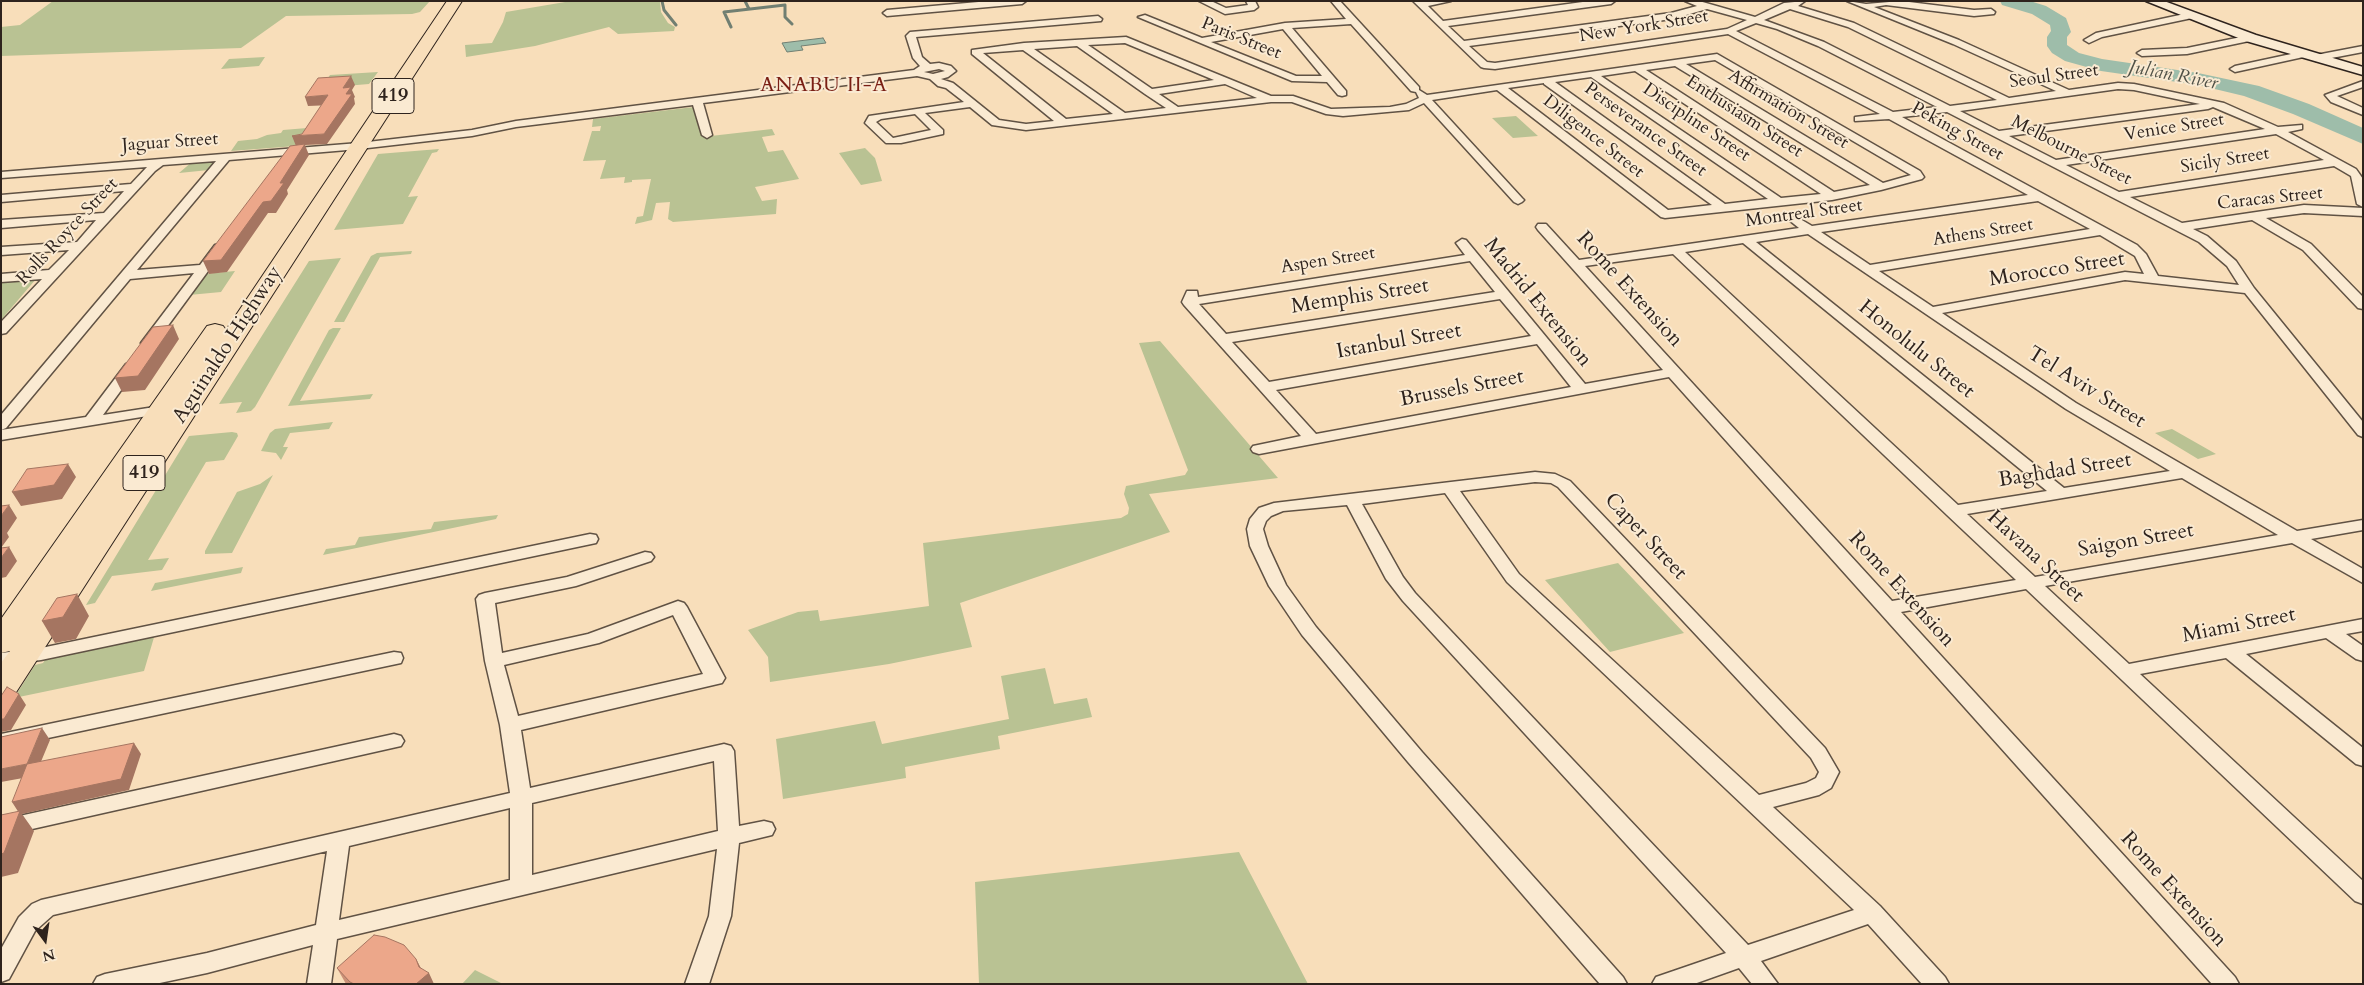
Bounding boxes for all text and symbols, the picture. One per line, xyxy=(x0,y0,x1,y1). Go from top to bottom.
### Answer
street label: New York Street xyxy=(1578,6,1710,48)
street label: Paris Street xyxy=(1198,13,1284,65)
water label: Julian River xyxy=(2126,56,2220,96)
street label: Seoul Street xyxy=(2008,60,2100,94)
street label: Affirmation Street xyxy=(1724,66,1852,154)
street label: Enthusiasm Street xyxy=(1681,71,1807,163)
district label: ANABU II-A xyxy=(759,74,889,98)
road number: 419 xyxy=(372,78,414,114)
street label: Perseverance Street xyxy=(1580,78,1710,182)
street label: Discipline Street xyxy=(1638,79,1754,167)
street label: Diligence Street xyxy=(1538,91,1648,183)
street label: Peking Street xyxy=(1907,98,2007,166)
street label: Venice Street xyxy=(2122,109,2226,147)
street label: Melbourne Street xyxy=(2007,111,2135,191)
street label: Jaguar Street xyxy=(121,129,219,157)
street label: Sicily Street xyxy=(2179,143,2271,179)
street label: Rolls Royce Street xyxy=(13,174,123,290)
street label: Caracas Street xyxy=(2216,183,2324,215)
street label: Montreal Street xyxy=(1744,195,1864,233)
street label: Athens Street xyxy=(1931,214,2035,252)
street label: Rome Extension xyxy=(1571,227,1687,353)
street label: Madrid Extension xyxy=(1477,234,1597,372)
street label: Aspen Street xyxy=(1279,243,1377,279)
street label: Morocco Street xyxy=(1987,247,2127,293)
street label: Aguinaldo Highway xyxy=(168,262,288,428)
street label: Memphis Street xyxy=(1289,274,1431,320)
street label: Honolulu Street xyxy=(1853,295,1979,405)
street label: Istanbul Street xyxy=(1335,319,1463,365)
street label: Tel Aviv Street xyxy=(2022,342,2150,434)
street label: Brussels Street xyxy=(1398,365,1526,413)
street label: Baghdad Street xyxy=(1997,448,2133,494)
road number: 419 xyxy=(123,456,165,490)
street label: Caper Street xyxy=(1598,488,1692,586)
street label: Havana Street xyxy=(1981,506,2089,608)
street label: Saigon Street xyxy=(2076,518,2196,564)
street label: Rome Extension xyxy=(1843,527,1959,653)
street label: Miami Street xyxy=(2180,603,2298,649)
street label: Rome Extension xyxy=(2115,827,2231,953)
north arrow xyxy=(20,915,70,965)
text: N xyxy=(41,944,57,966)

